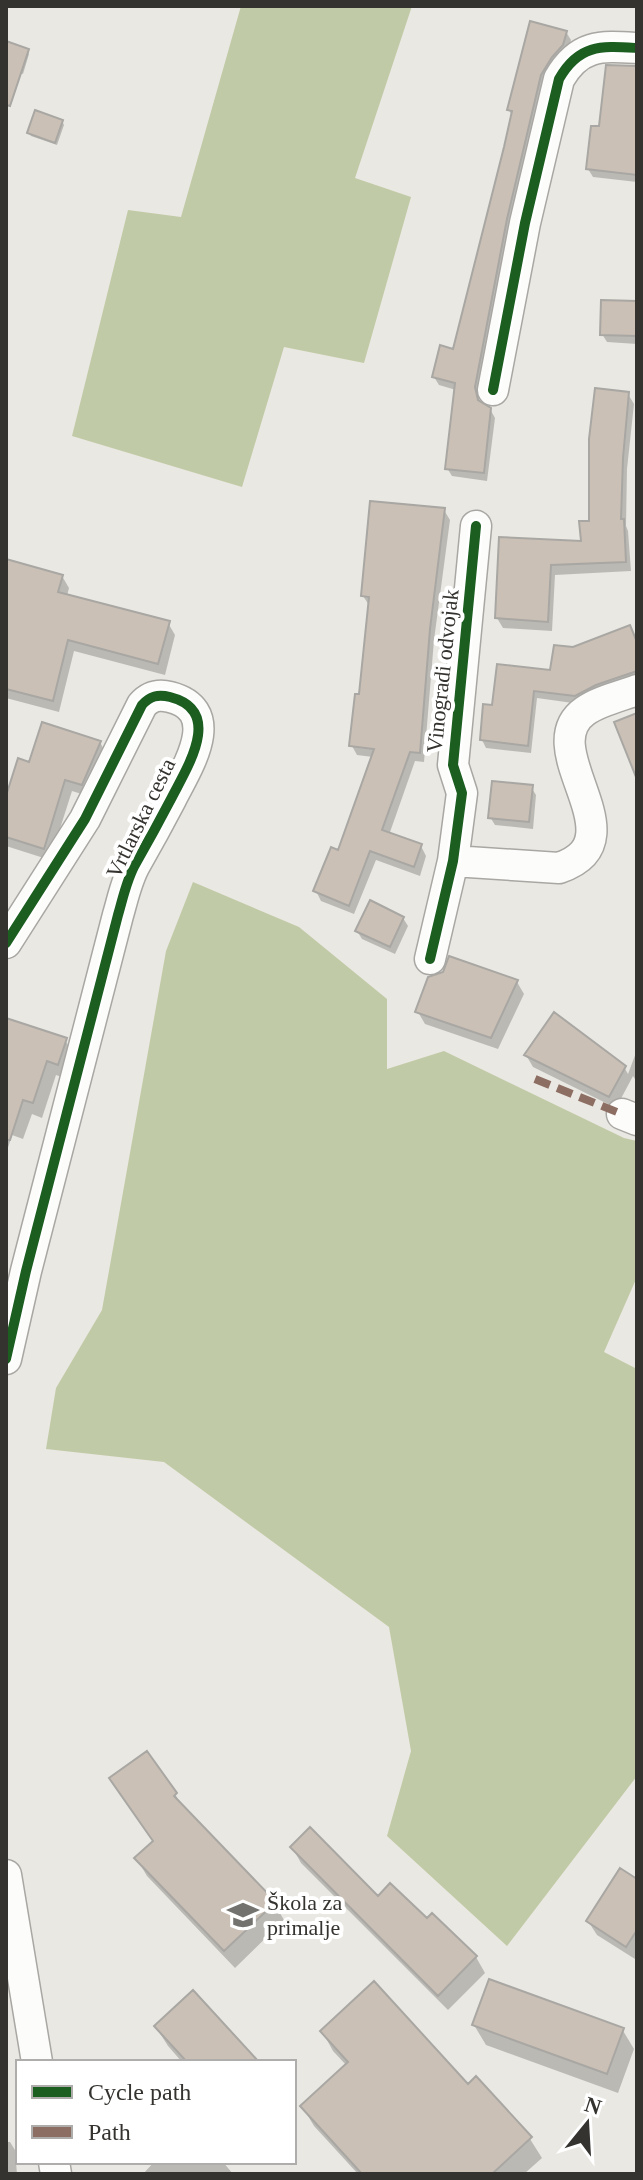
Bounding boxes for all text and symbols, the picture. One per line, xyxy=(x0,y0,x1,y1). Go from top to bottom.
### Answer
street label: Vinogradi odvojak xyxy=(421,588,464,754)
street label: Vrtlarska cesta xyxy=(101,754,180,882)
place label: Škola za primalje xyxy=(267,1890,342,1940)
school or university icon: Škola za primalje xyxy=(226,1898,260,1932)
legend xyxy=(16,2060,296,2164)
text: Cycle path xyxy=(88,2079,191,2105)
north arrow xyxy=(547,2084,627,2164)
text: N xyxy=(582,2091,605,2120)
text: Path xyxy=(88,2119,131,2145)

